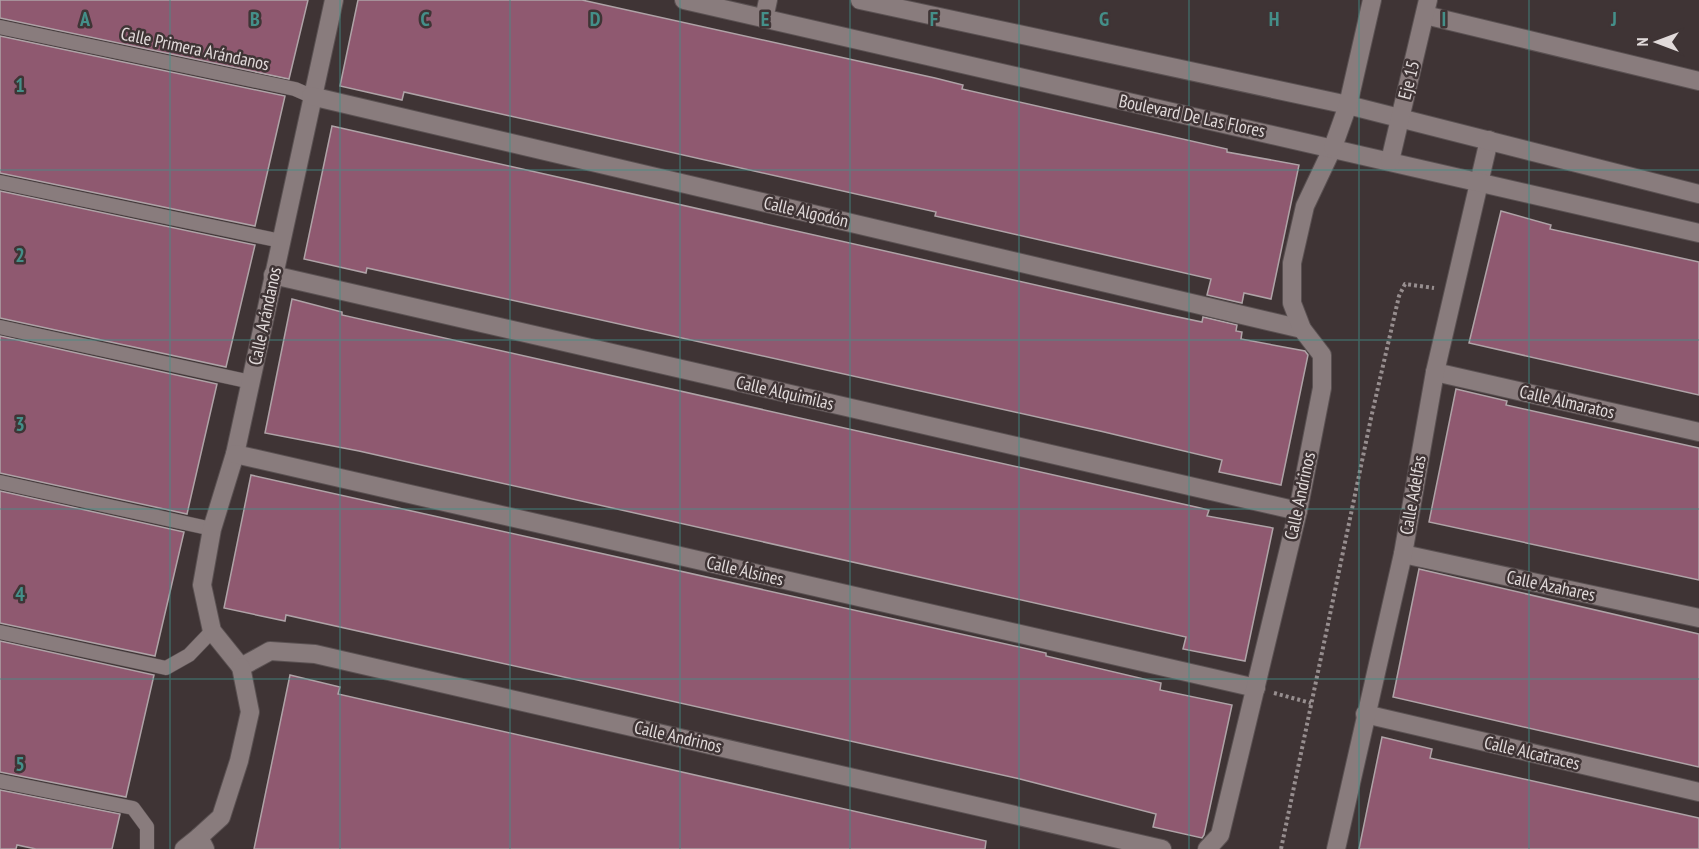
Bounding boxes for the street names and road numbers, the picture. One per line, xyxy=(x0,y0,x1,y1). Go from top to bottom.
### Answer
street label: Calle Primera Arándanos xyxy=(119,22,271,75)
street label: Eje 15 xyxy=(1393,58,1424,102)
street label: Boulevard De Las Flores xyxy=(1117,89,1267,142)
street label: Calle Algodón xyxy=(762,191,851,232)
street label: Calle Arándanos xyxy=(243,265,286,367)
street label: Calle Alquimilas xyxy=(734,370,836,415)
street label: Calle Almaratos xyxy=(1517,379,1617,424)
street label: Calle Andrinos xyxy=(1279,450,1320,542)
street label: Calle Adelfas xyxy=(1394,453,1431,536)
street label: Calle Álsines xyxy=(704,550,786,591)
street label: Calle Azahares xyxy=(1505,565,1597,606)
street label: Calle Andrinos xyxy=(632,715,724,758)
street label: Calle Alcatraces xyxy=(1482,730,1582,775)

